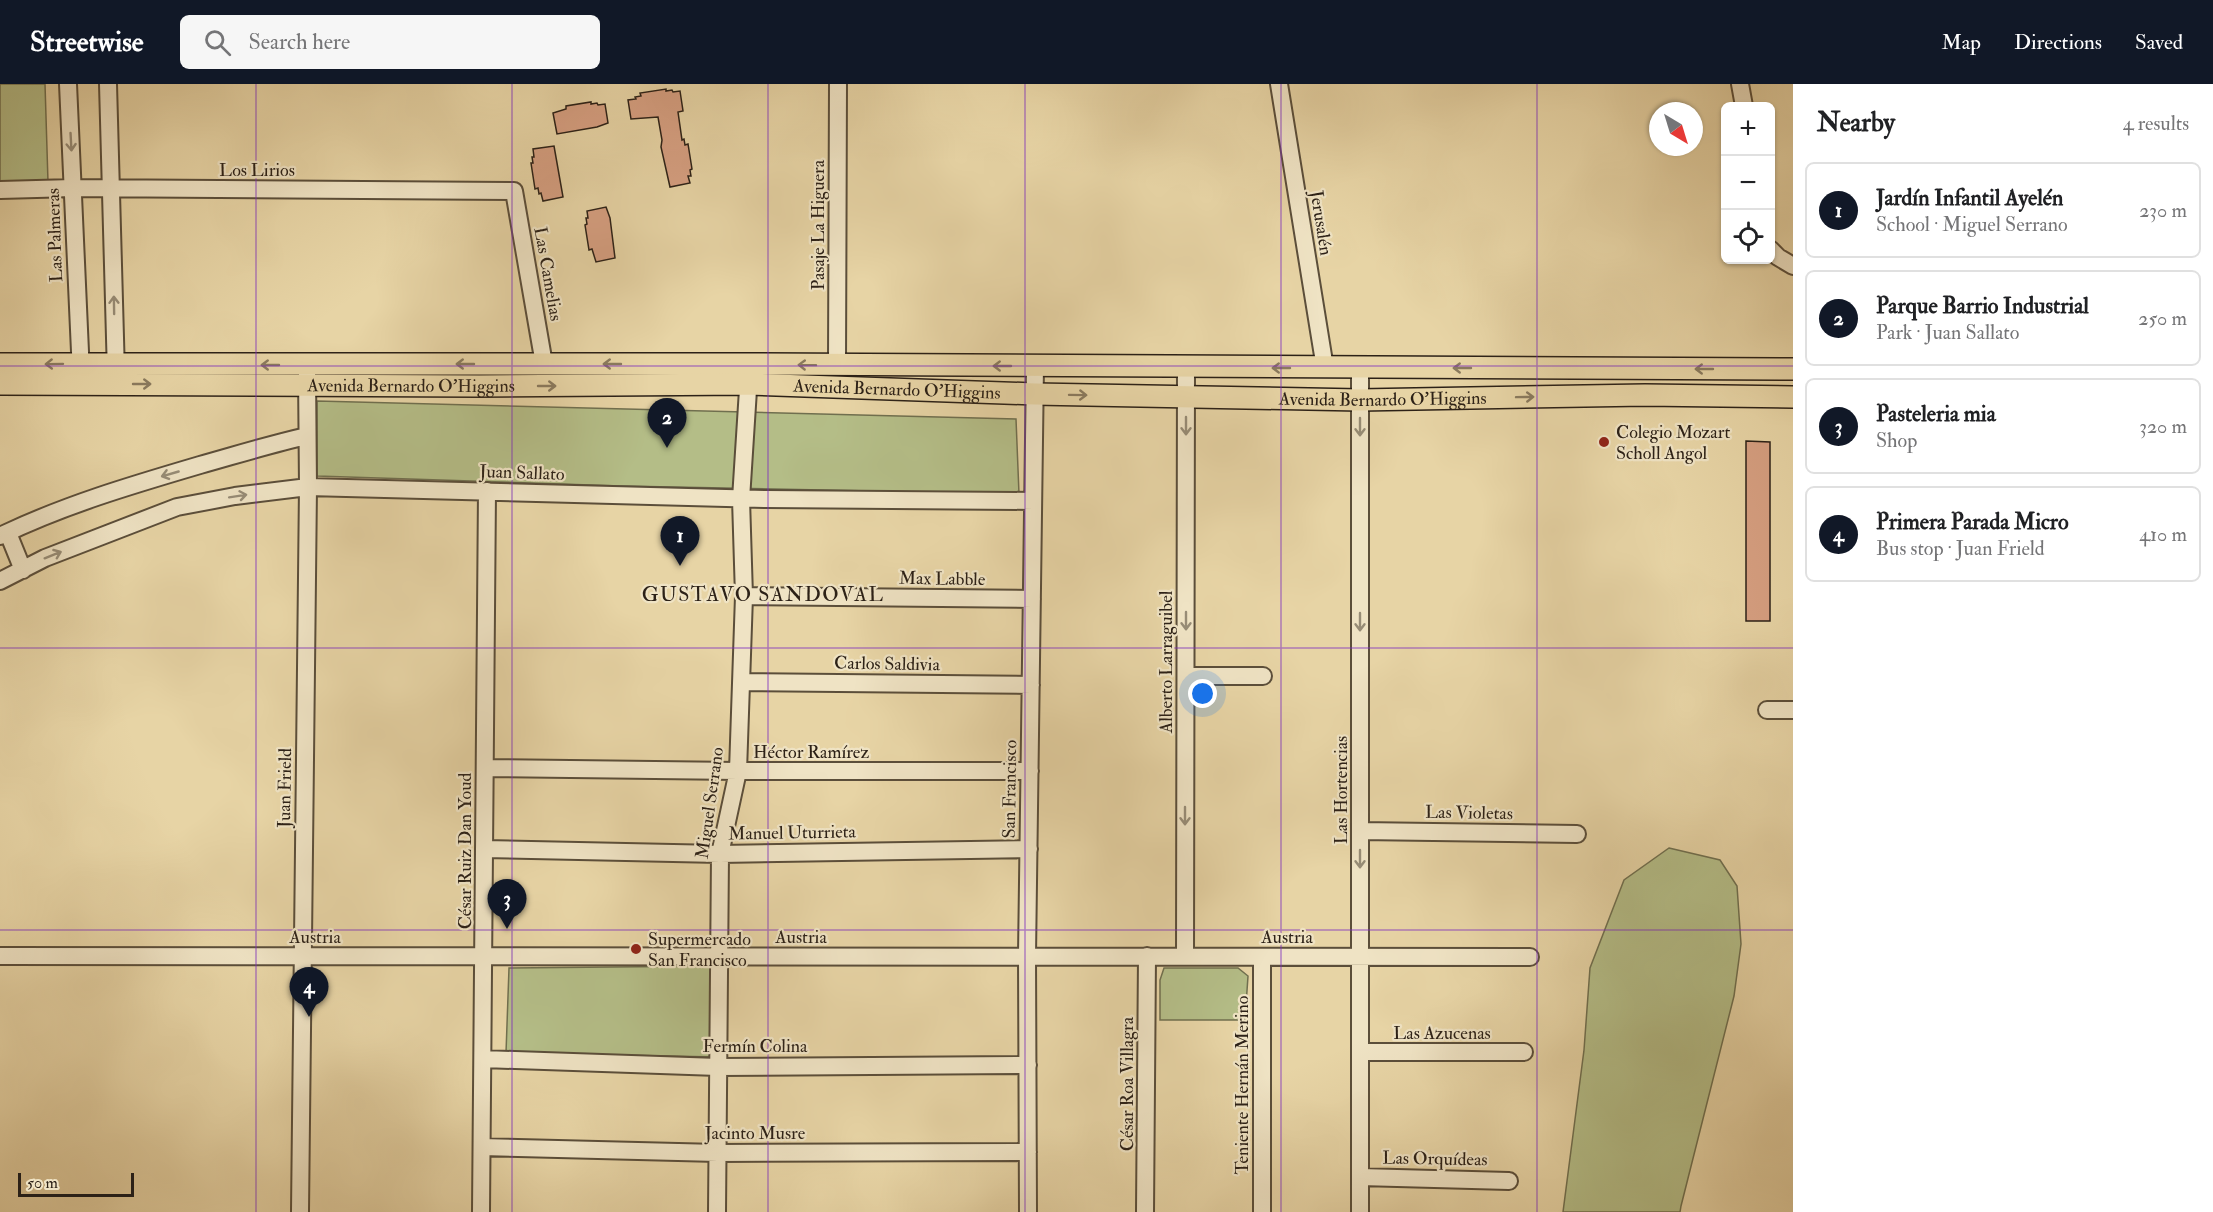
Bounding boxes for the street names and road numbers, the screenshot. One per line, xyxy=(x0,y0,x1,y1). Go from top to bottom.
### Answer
street label: Los Lirios xyxy=(219,159,295,182)
street label: Pasaje La Higuera xyxy=(807,159,830,290)
street label: Las Palmeras xyxy=(42,188,68,282)
street label: Jerusalén xyxy=(1304,188,1337,257)
street label: Las Camelias xyxy=(528,225,568,323)
street label: Avenida Bernardo O'Higgins xyxy=(306,374,515,398)
street label: Avenida Bernardo O'Higgins xyxy=(792,374,1001,404)
street label: Avenida Bernardo O'Higgins xyxy=(1278,386,1487,412)
street label: Juan Sallato xyxy=(478,460,565,486)
street label: Max Labble xyxy=(899,567,986,591)
street label: Alberto Larraguibel xyxy=(1155,590,1178,734)
street label: Carlos Saldivia xyxy=(834,652,941,676)
street label: Las Hortencias xyxy=(1330,736,1353,844)
street label: San Francisco xyxy=(998,739,1022,839)
street label: Héctor Ramírez xyxy=(753,741,869,764)
street label: Miguel Serrano xyxy=(691,745,729,860)
street label: Juan Frield xyxy=(273,748,297,829)
street label: César Ruiz Dan Youd xyxy=(454,773,477,929)
street label: Las Violetas xyxy=(1425,801,1513,825)
street label: Manuel Uturrieta xyxy=(728,820,857,846)
street label: Austria xyxy=(288,926,341,949)
street label: Austria xyxy=(774,926,827,949)
street label: Austria xyxy=(1260,926,1313,949)
street label: Teniente Hernán Merino xyxy=(1231,995,1254,1175)
street label: César Roa Villagra xyxy=(1116,1016,1139,1151)
street label: Las Azucenas xyxy=(1393,1022,1491,1045)
street label: Fermín Colina xyxy=(703,1035,808,1058)
street label: Jacinto Musre xyxy=(704,1122,806,1145)
street label: Las Orquídeas xyxy=(1382,1147,1488,1171)

